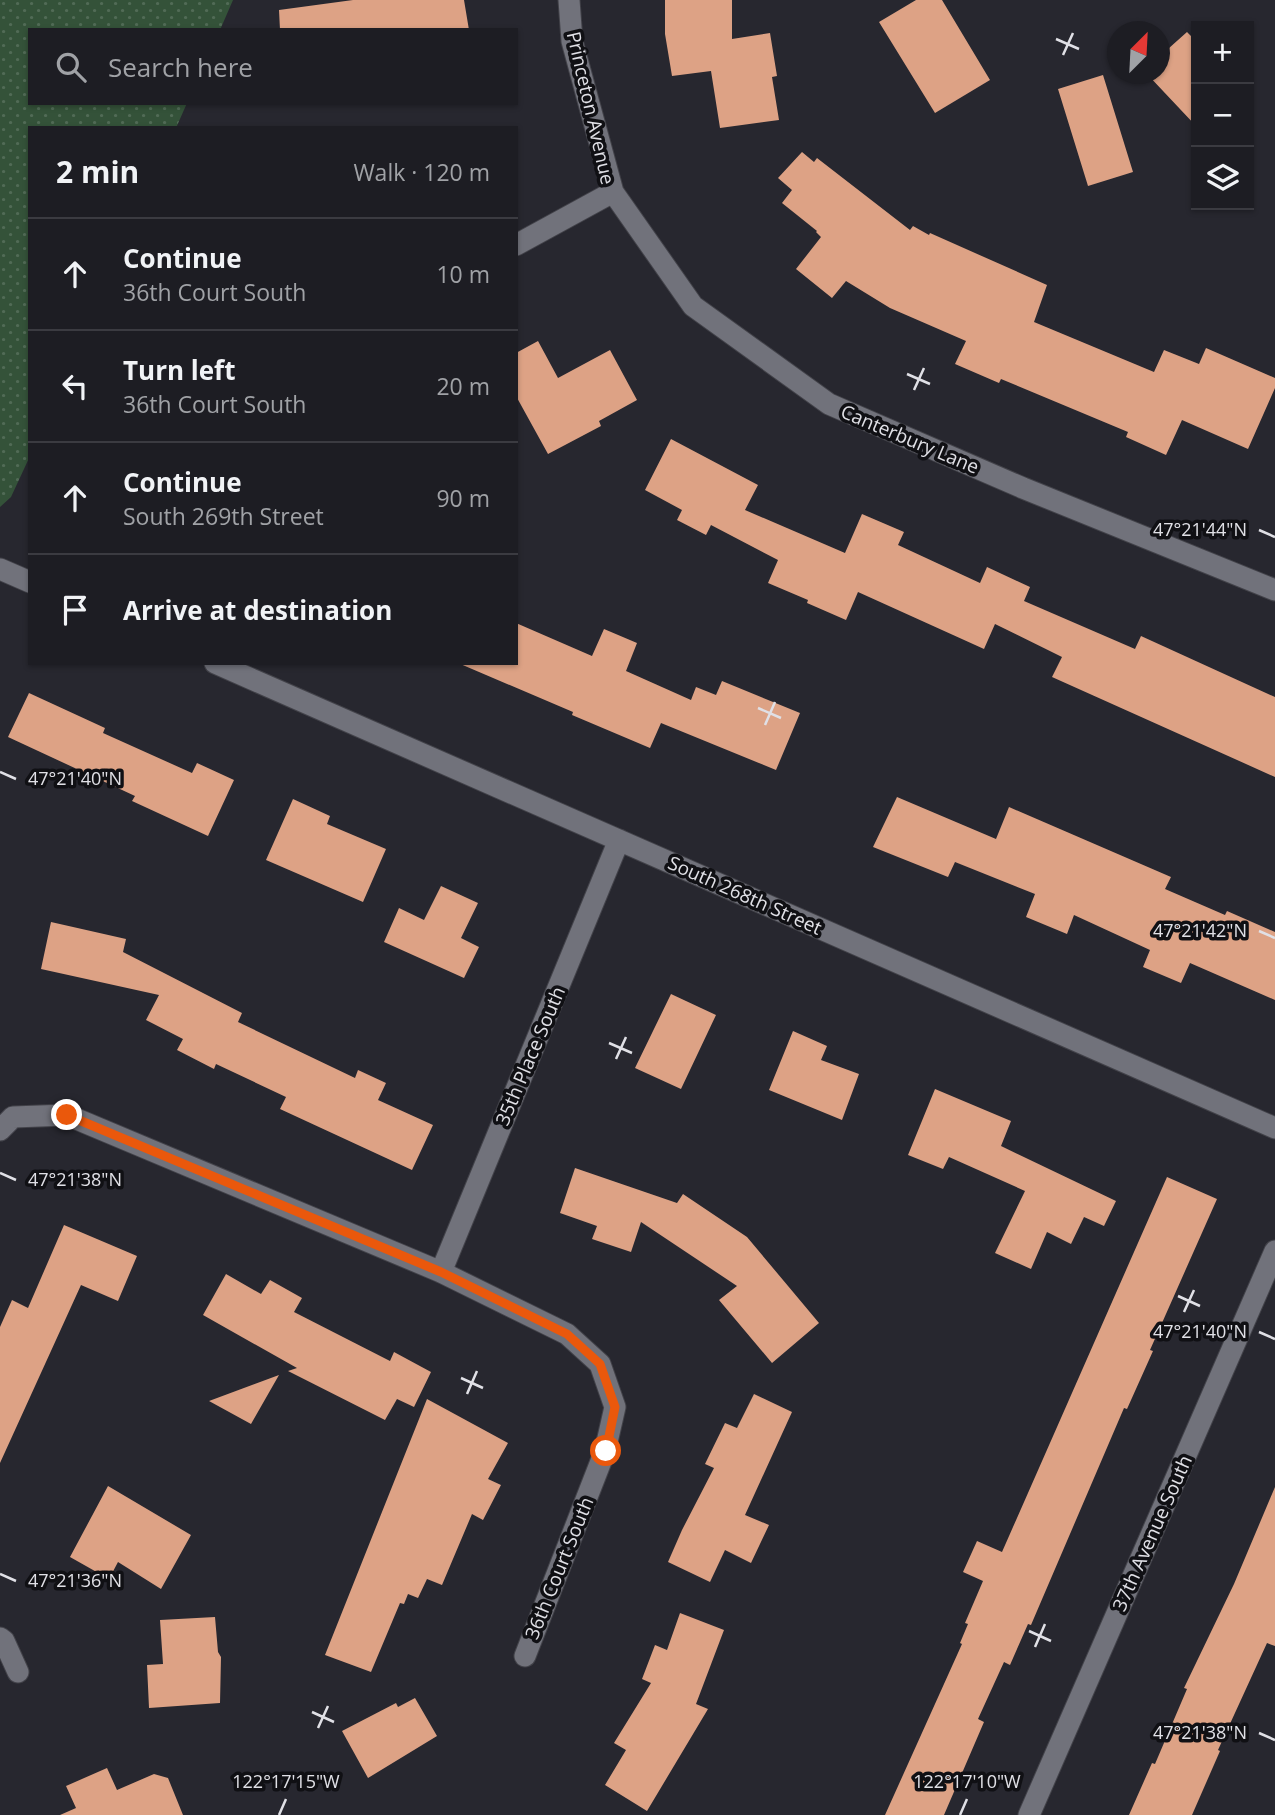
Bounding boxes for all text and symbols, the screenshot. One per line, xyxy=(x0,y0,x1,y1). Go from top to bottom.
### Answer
north arrow xyxy=(1107,21,1170,84)
map controls xyxy=(1191,21,1254,210)
button: + xyxy=(1191,21,1254,84)
search box xyxy=(28,28,518,105)
street label: Princeton Avenue xyxy=(561,29,621,187)
icon: search xyxy=(52,48,90,86)
text: Search here xyxy=(108,49,253,85)
button: − xyxy=(1191,84,1254,147)
button: layers xyxy=(1191,147,1254,210)
text: 2 min xyxy=(56,151,139,192)
text: Walk · 120 m xyxy=(353,156,490,188)
text: Continue xyxy=(123,240,242,276)
icon: ahead xyxy=(56,255,94,293)
text: 10 m xyxy=(436,258,490,290)
text: 36th Court South xyxy=(123,276,306,308)
text: Turn left xyxy=(123,352,235,388)
icon: left xyxy=(56,367,94,405)
text: 20 m xyxy=(436,370,490,402)
text: 36th Court South xyxy=(123,388,306,420)
street label: Canterbury Lane xyxy=(837,398,983,480)
text: Continue xyxy=(123,464,242,500)
icon: ahead xyxy=(56,479,94,517)
text: 90 m xyxy=(436,482,490,514)
text: South 269th Street xyxy=(123,500,324,532)
text: 47°21'44"N xyxy=(1153,517,1247,541)
icon: arrive xyxy=(56,591,94,629)
text: Arrive at destination xyxy=(123,592,392,628)
text: 47°21'40"N xyxy=(28,766,122,790)
street label: South 268th Street xyxy=(664,849,826,941)
text: 47°21'42"N xyxy=(1153,918,1247,942)
street label: 35th Place South xyxy=(489,983,571,1129)
route end xyxy=(51,1099,82,1130)
text: 47°21'38"N xyxy=(28,1167,122,1191)
text: 47°21'40"N xyxy=(1153,1319,1247,1343)
route start xyxy=(590,1435,621,1466)
street label: 37th Avenue South xyxy=(1106,1451,1198,1615)
street label: 36th Court South xyxy=(519,1493,599,1643)
text: 47°21'36"N xyxy=(28,1568,122,1592)
text: 47°21'38"N xyxy=(1153,1720,1247,1744)
text: 122°17'15"W xyxy=(232,1769,340,1793)
text: 122°17'10"W xyxy=(913,1769,1021,1793)

